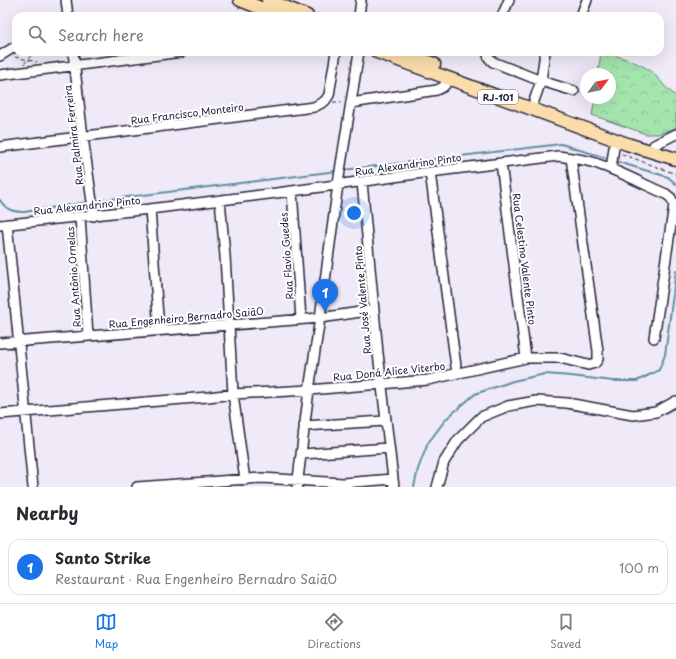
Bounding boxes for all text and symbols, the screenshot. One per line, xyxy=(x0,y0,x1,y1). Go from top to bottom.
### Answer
search box xyxy=(12,12,664,56)
icon: search xyxy=(26,23,48,45)
text: Search here xyxy=(58,23,144,46)
north arrow xyxy=(580,68,616,104)
street label: Rua Palmira Ferreira xyxy=(59,83,87,186)
road number: RJ-101 xyxy=(478,90,518,104)
street label: Rua Francisco Monteiro xyxy=(130,99,245,127)
street label: Rua Alexandrino Pinto xyxy=(354,149,463,179)
street label: Rua Alexandrino Pinto xyxy=(33,192,142,218)
street label: Rua Celestino Valente Pinto xyxy=(509,192,541,326)
your location xyxy=(344,203,364,223)
street label: Rua Flavio Guedes xyxy=(275,212,297,300)
street label: Rua Antônio Ornelas xyxy=(62,226,84,328)
street label: Rua José Valente Pinto xyxy=(350,245,374,355)
pin: 1 xyxy=(312,279,338,312)
street label: Rua Engenheiro Bernadro Saiā0 xyxy=(108,303,264,331)
street label: Rua Doná Alice Viterbo xyxy=(332,358,446,384)
text: Nearby xyxy=(16,500,78,526)
text: Santo Strike xyxy=(55,546,151,569)
text: 1 xyxy=(27,558,33,577)
text: 100 m xyxy=(619,558,659,577)
text: Restaurant · Rua Engenheiro Bernadro Saiā0 xyxy=(55,569,337,588)
tab: Map xyxy=(95,611,118,652)
tab: Directions xyxy=(307,611,361,652)
tab: Saved xyxy=(550,611,581,652)

